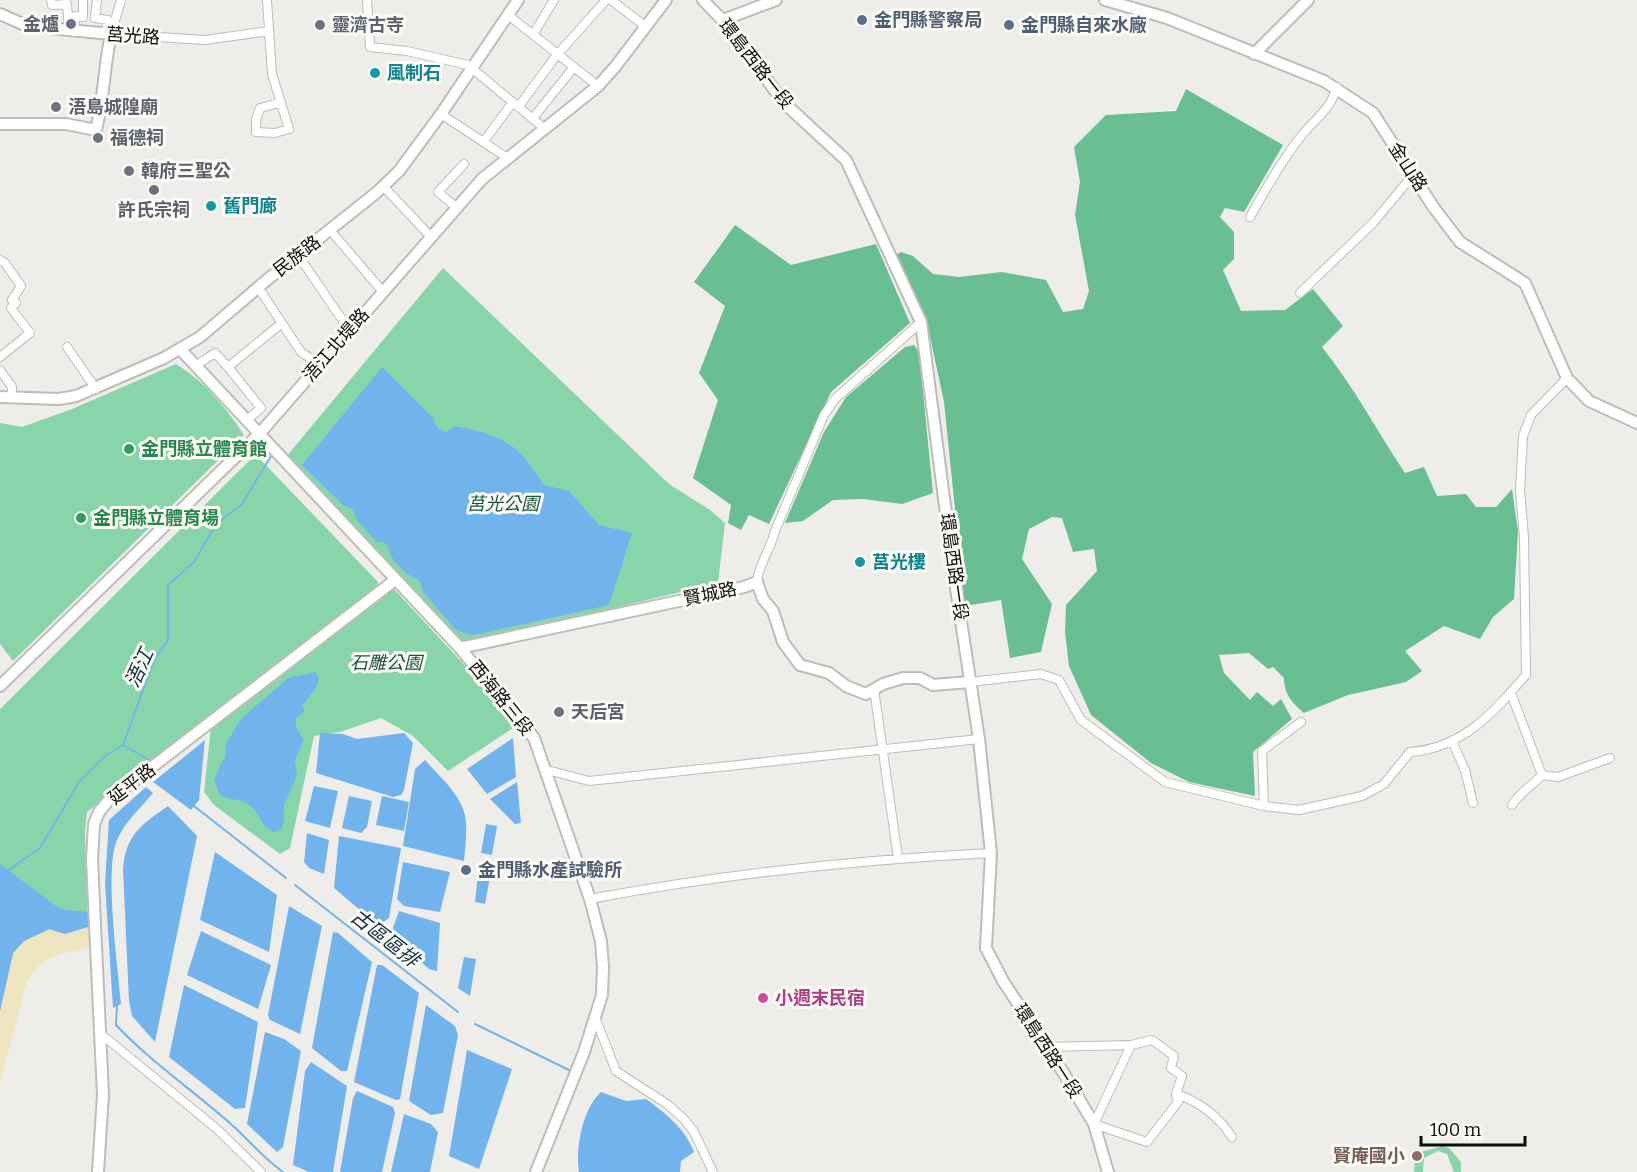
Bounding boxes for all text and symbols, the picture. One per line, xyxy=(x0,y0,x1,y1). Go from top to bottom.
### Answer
place label: 金門縣警察局 xyxy=(874,9,982,31)
place label: 金爐 xyxy=(23,13,59,35)
marker: 金門縣警察局 xyxy=(855,13,869,27)
place label: 靈濟古寺 xyxy=(332,14,404,36)
place label: 金門縣自來水廠 xyxy=(1021,14,1147,36)
street label: 環島西路一段 xyxy=(714,15,798,113)
marker: 金爐 xyxy=(64,17,78,31)
marker: 靈濟古寺 xyxy=(313,18,327,32)
marker: 金門縣自來水廠 xyxy=(1002,18,1016,32)
street label: 莒光路 xyxy=(105,23,161,49)
place label: 風制石 xyxy=(387,62,441,84)
marker: 風制石 xyxy=(368,66,382,80)
place label: 浯島城隍廟 xyxy=(68,96,158,118)
marker: 浯島城隍廟 xyxy=(49,100,63,114)
place label: 福德祠 xyxy=(110,127,164,149)
marker: 福德祠 xyxy=(91,131,105,145)
street label: 金山路 xyxy=(1384,138,1432,196)
place label: 韓府三聖公 xyxy=(141,160,231,182)
marker: 韓府三聖公 xyxy=(122,164,136,178)
marker: 許氏宗祠 xyxy=(147,183,161,197)
place label: 舊門廊 xyxy=(223,195,277,217)
place label: 許氏宗祠 xyxy=(118,199,190,221)
marker: 舊門廊 xyxy=(204,199,218,213)
street label: 民族路 xyxy=(269,231,325,281)
street label: 浯江北堤路 xyxy=(298,304,374,386)
place label: 金門縣立體育館 xyxy=(141,438,267,460)
marker: 金門縣立體育館 xyxy=(122,442,136,456)
park label: 莒光公園 xyxy=(467,493,542,515)
place label: 金門縣立體育場 xyxy=(93,507,219,529)
marker: 金門縣立體育場 xyxy=(74,511,88,525)
street label: 環島西路一段 xyxy=(936,512,972,622)
place label: 莒光樓 xyxy=(872,551,926,573)
marker: 莒光樓 xyxy=(853,555,867,569)
street label: 賢城路 xyxy=(681,578,739,610)
water label: 浯江 xyxy=(120,643,159,691)
park label: 石雕公園 xyxy=(350,652,425,674)
street label: 西海路三段 xyxy=(464,656,538,740)
place label: 天后宮 xyxy=(571,701,625,723)
marker: 天后宮 xyxy=(552,705,566,719)
street label: 延平路 xyxy=(104,759,160,809)
place label: 金門縣水產試驗所 xyxy=(478,859,622,881)
marker: 金門縣水產試驗所 xyxy=(459,863,473,877)
water label: 古區區排 xyxy=(346,904,426,974)
place label: 小週末民宿 xyxy=(775,987,865,1009)
marker: 小週末民宿 xyxy=(756,991,770,1005)
street label: 環島西路一段 xyxy=(1009,1000,1087,1102)
scale bar xyxy=(1421,1109,1524,1147)
text: 100 m xyxy=(1430,1119,1481,1141)
place label: 賢庵國小 xyxy=(1333,1145,1405,1167)
marker: 賢庵國小 xyxy=(1410,1149,1424,1163)

